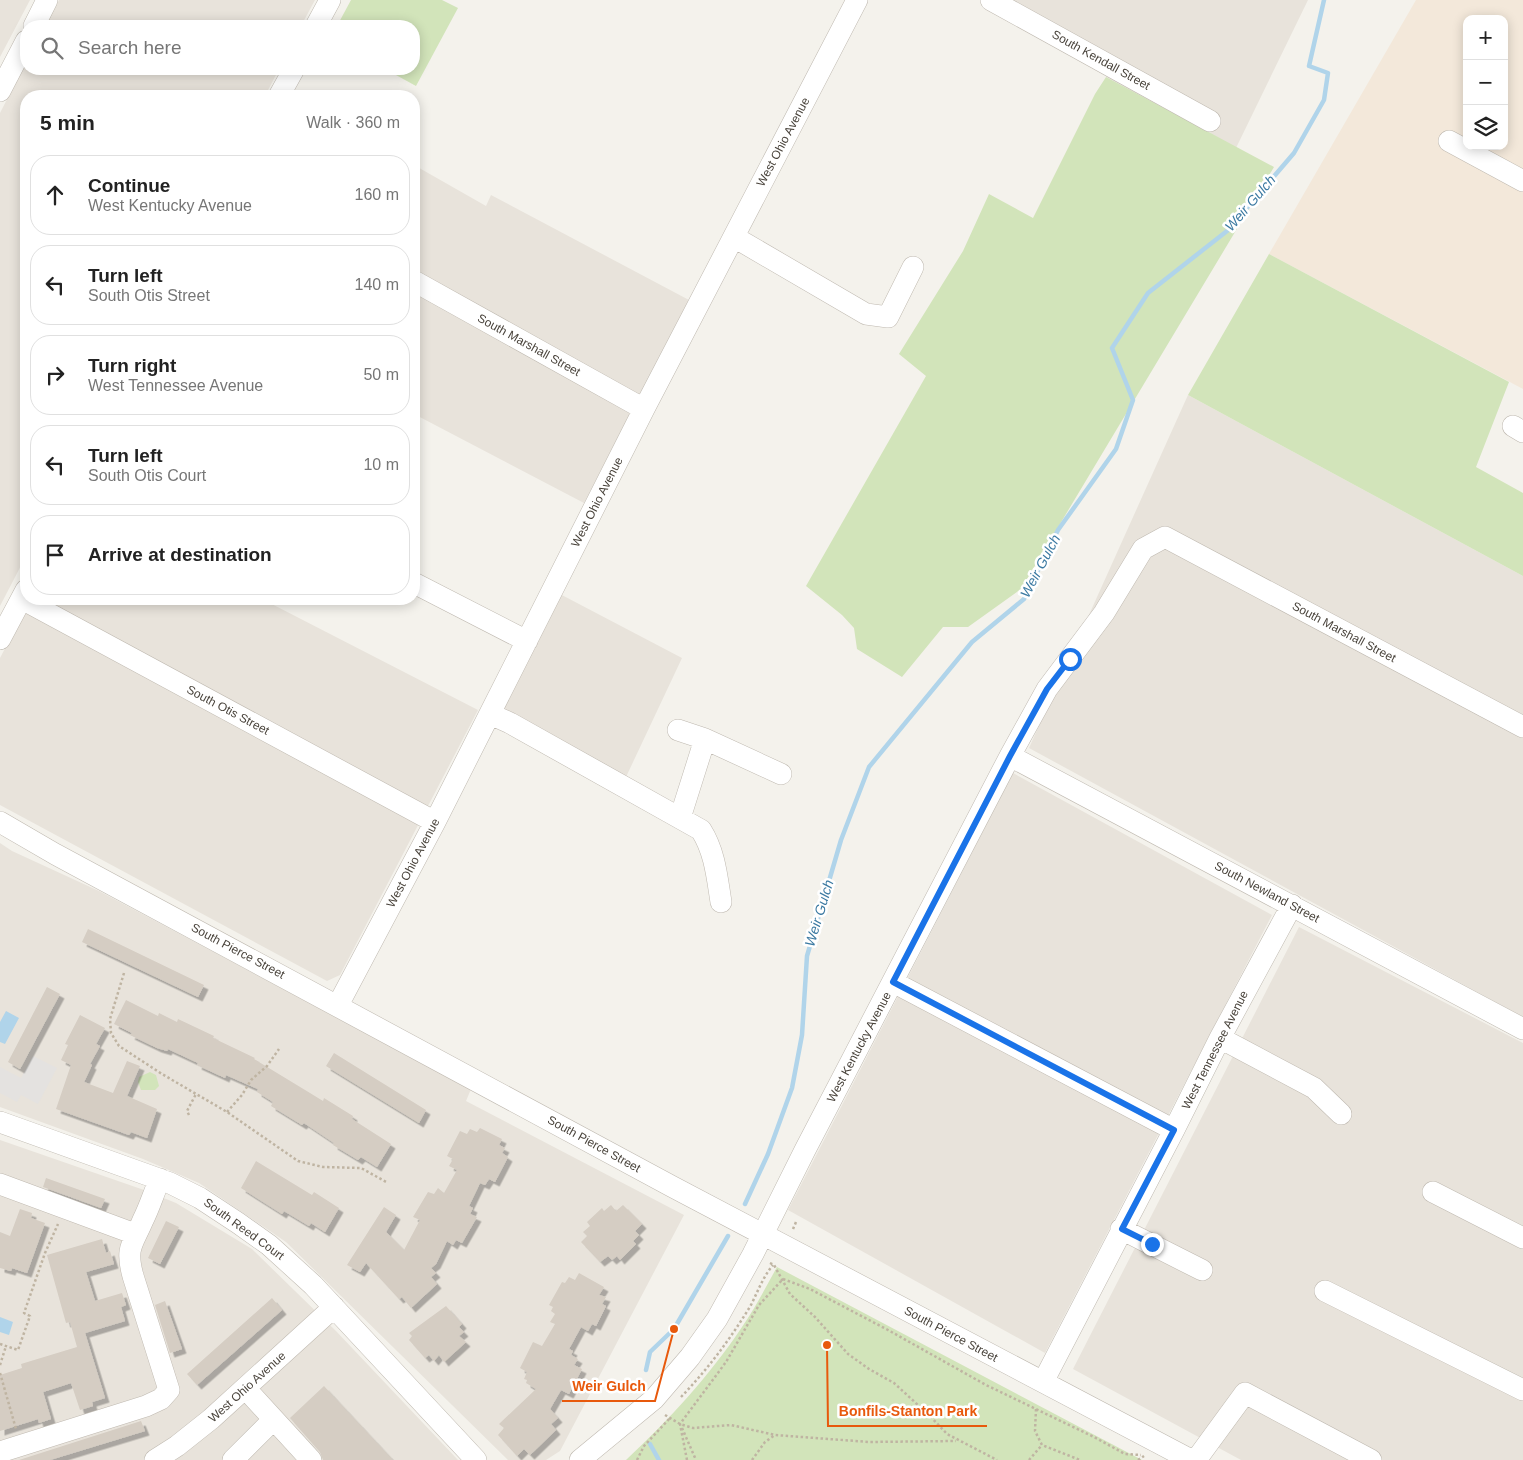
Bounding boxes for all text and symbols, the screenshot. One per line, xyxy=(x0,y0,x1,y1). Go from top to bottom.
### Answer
map controls xyxy=(1463,15,1508,150)
button: + xyxy=(1463,15,1508,60)
search box xyxy=(20,20,420,75)
street label: South Kendall Street xyxy=(1049,27,1153,93)
icon: search xyxy=(38,34,66,62)
text: Search here xyxy=(78,37,182,58)
button: − xyxy=(1463,60,1508,105)
street label: West Ohio Avenue xyxy=(754,95,813,189)
button: layers xyxy=(1463,105,1508,150)
text: 5 min xyxy=(40,111,95,134)
text: Walk · 360 m xyxy=(306,114,400,131)
water label: Weir Gulch xyxy=(1221,172,1279,234)
text: Continue xyxy=(88,175,170,196)
icon: ahead xyxy=(41,181,69,209)
text: 160 m xyxy=(355,186,399,203)
text: West Kentucky Avenue xyxy=(88,197,252,214)
text: Turn left xyxy=(88,265,163,286)
icon: left xyxy=(41,271,69,299)
text: 140 m xyxy=(355,276,399,293)
text: South Otis Street xyxy=(88,287,210,304)
street label: South Marshall Street xyxy=(475,311,583,379)
text: Turn right xyxy=(88,355,176,376)
icon: right xyxy=(41,361,69,389)
text: 50 m xyxy=(363,366,399,383)
text: West Tennessee Avenue xyxy=(88,377,263,394)
text: Turn left xyxy=(88,445,163,466)
icon: left xyxy=(41,451,69,479)
street label: West Ohio Avenue xyxy=(568,454,626,549)
text: 10 m xyxy=(363,456,399,473)
text: South Otis Court xyxy=(88,467,206,484)
water label: Weir Gulch xyxy=(1017,532,1063,600)
icon: arrive xyxy=(41,541,69,569)
text: Arrive at destination xyxy=(88,544,272,565)
street label: South Marshall Street xyxy=(1290,599,1399,666)
route start xyxy=(1059,648,1082,671)
street label: South Otis Street xyxy=(184,682,272,738)
street label: West Ohio Avenue xyxy=(384,816,443,910)
street label: South Newland Street xyxy=(1212,858,1322,926)
water label: Weir Gulch xyxy=(801,877,837,948)
street label: South Pierce Street xyxy=(189,920,288,982)
street label: West Tennessee Avenue xyxy=(1179,988,1251,1112)
street label: West Kentucky Avenue xyxy=(824,989,894,1105)
street label: South Pierce Street xyxy=(545,1113,643,1176)
street label: South Reed Court xyxy=(201,1195,288,1263)
route end xyxy=(1141,1233,1164,1256)
street label: South Pierce Street xyxy=(902,1303,1001,1365)
street label: West Ohio Avenue xyxy=(206,1348,289,1425)
callout: Weir Gulch xyxy=(562,1372,655,1401)
text: Weir Gulch xyxy=(572,1378,646,1394)
callout: Bonfils-Stanton Park xyxy=(828,1397,987,1426)
text: Bonfils-Stanton Park xyxy=(839,1403,977,1419)

